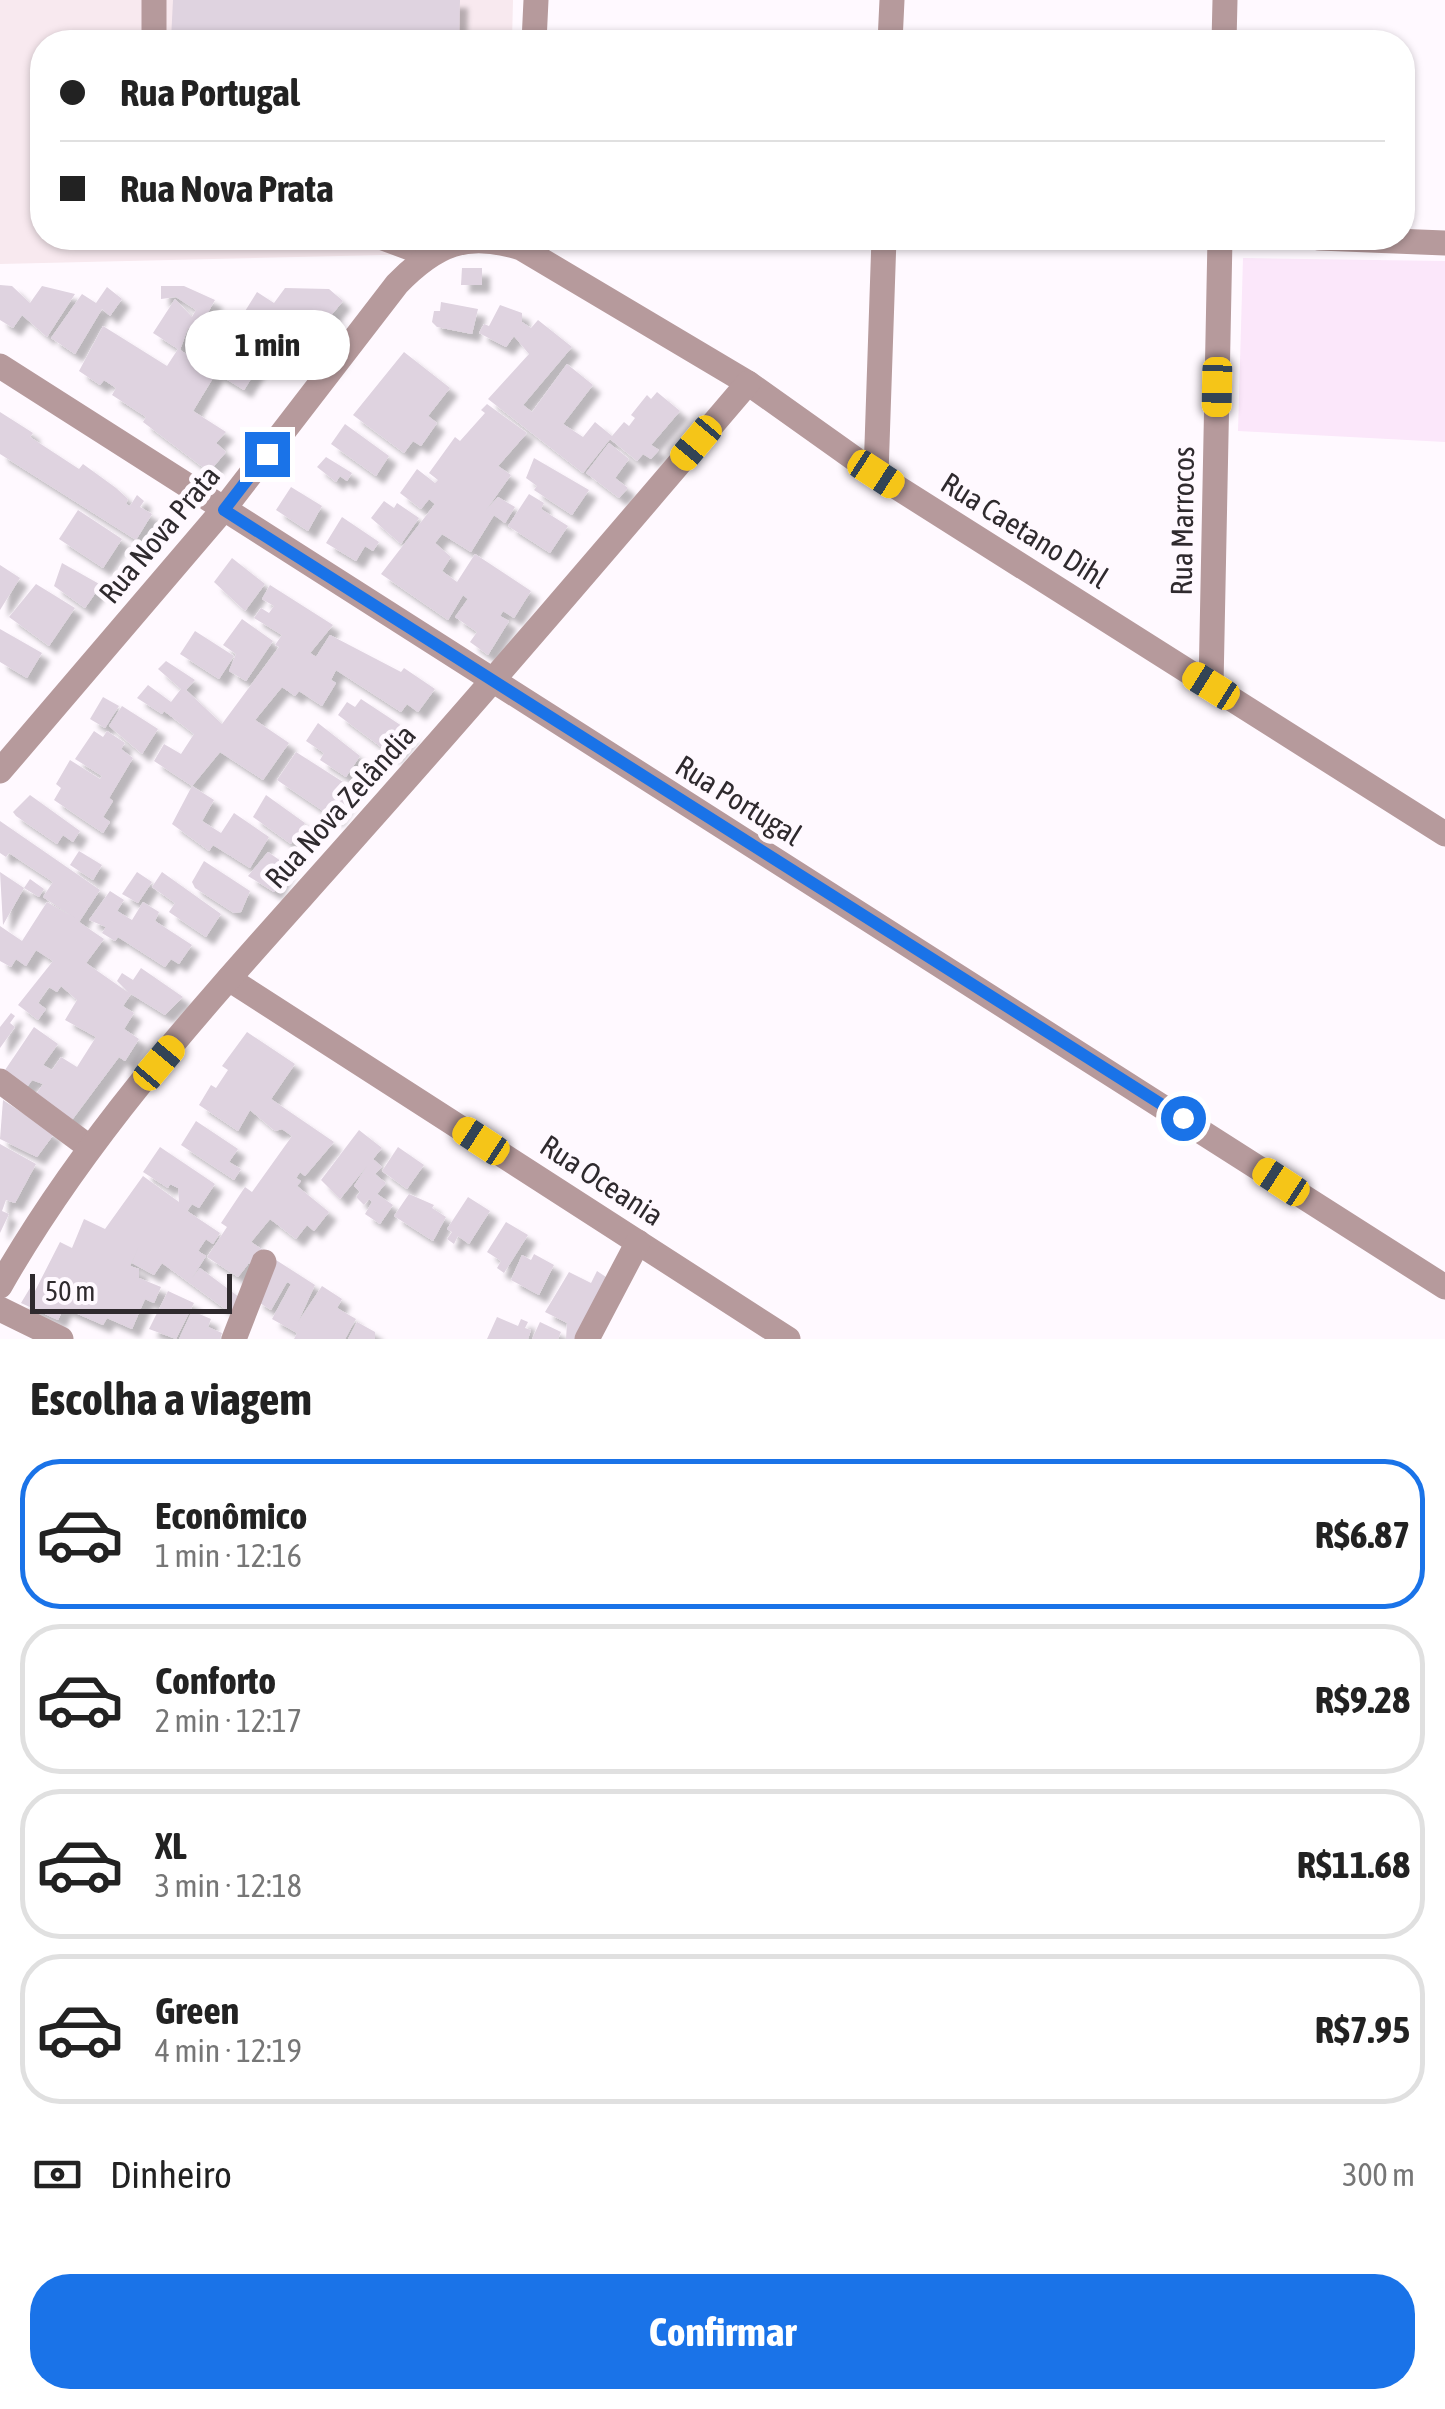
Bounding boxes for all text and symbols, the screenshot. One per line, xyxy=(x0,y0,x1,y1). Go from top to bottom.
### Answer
text: Rua Portugal xyxy=(120,71,300,114)
text: Rua Nova Prata xyxy=(120,167,334,210)
callout: 1 min xyxy=(184,309,350,379)
text: 1 min xyxy=(235,326,300,363)
car xyxy=(1201,357,1233,417)
car xyxy=(665,410,727,476)
route end xyxy=(245,432,290,477)
car xyxy=(843,445,909,503)
street label: Rua Marrocos xyxy=(1164,446,1200,596)
street label: Rua Nova Prata xyxy=(92,458,226,610)
street label: Rua Caetano Dihl xyxy=(935,465,1115,595)
car xyxy=(1178,657,1244,715)
street label: Rua Nova Zelândia xyxy=(258,717,422,895)
street label: Rua Portugal xyxy=(670,748,808,852)
car xyxy=(128,1030,190,1096)
route start xyxy=(1161,1096,1206,1141)
car xyxy=(448,1112,514,1170)
street label: Rua Oceania xyxy=(534,1128,670,1232)
car xyxy=(1248,1153,1314,1211)
scale bar xyxy=(30,1269,232,1314)
text: 50 m xyxy=(45,1275,95,1307)
text: Escolha a viagem xyxy=(30,1373,312,1425)
icon: car xyxy=(35,1489,125,1579)
text: Econômico xyxy=(155,1494,307,1537)
text: R$6.87 xyxy=(1315,1513,1410,1556)
text: 1 min · 12:16 xyxy=(155,1537,302,1574)
icon: car xyxy=(35,1654,125,1744)
text: Conforto xyxy=(155,1659,276,1702)
text: R$9.28 xyxy=(1315,1678,1410,1721)
text: 2 min · 12:17 xyxy=(155,1702,302,1739)
icon: car xyxy=(35,1819,125,1909)
text: XL xyxy=(155,1824,187,1867)
text: R$11.68 xyxy=(1297,1843,1410,1886)
text: 3 min · 12:18 xyxy=(155,1867,302,1904)
icon: car xyxy=(35,1984,125,2074)
text: Green xyxy=(155,1989,239,2032)
text: R$7.95 xyxy=(1315,2008,1410,2051)
text: 4 min · 12:19 xyxy=(155,2032,302,2069)
icon: cash xyxy=(30,2147,85,2202)
text: Dinheiro xyxy=(110,2153,232,2196)
text: 300 m xyxy=(1342,2156,1415,2193)
button: Confirmar xyxy=(30,2274,1415,2389)

